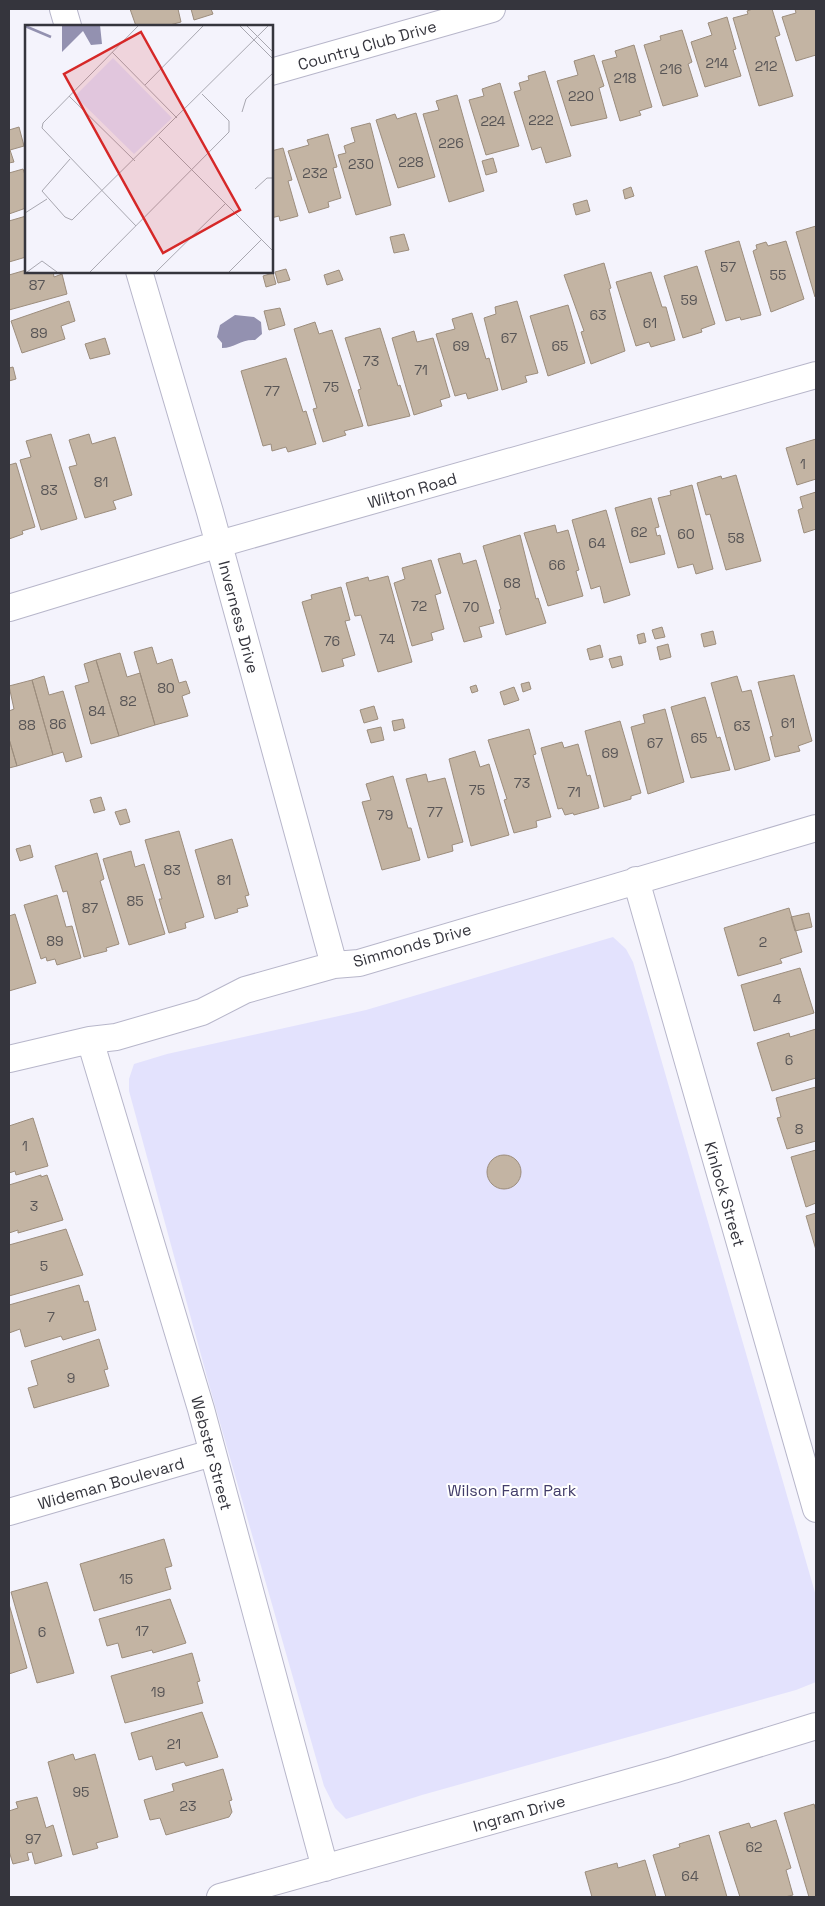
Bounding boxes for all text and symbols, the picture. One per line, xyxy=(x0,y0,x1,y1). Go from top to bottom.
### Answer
street label: Country Club Drive xyxy=(295,16,439,75)
inset map xyxy=(25,25,272,272)
house number: 214 xyxy=(705,54,729,72)
house number: 212 xyxy=(755,57,777,75)
house number: 216 xyxy=(660,60,682,78)
house number: 218 xyxy=(613,69,637,87)
house number: 220 xyxy=(568,87,594,105)
house number: 222 xyxy=(528,111,554,129)
house number: 224 xyxy=(480,112,506,130)
house number: 226 xyxy=(438,134,464,152)
house number: 228 xyxy=(398,153,424,171)
house number: 230 xyxy=(348,155,374,173)
house number: 232 xyxy=(302,164,328,182)
house number: 57 xyxy=(720,258,736,276)
house number: 55 xyxy=(770,266,786,284)
house number: 87 xyxy=(29,276,45,294)
house number: 59 xyxy=(681,291,697,309)
house number: 63 xyxy=(589,306,607,324)
house number: 61 xyxy=(643,314,657,332)
house number: 89 xyxy=(30,324,48,342)
house number: 67 xyxy=(501,329,517,347)
house number: 69 xyxy=(452,337,470,355)
house number: 65 xyxy=(552,337,568,355)
house number: 73 xyxy=(363,352,379,370)
house number: 71 xyxy=(414,361,428,379)
house number: 75 xyxy=(323,378,339,396)
house number: 77 xyxy=(264,382,280,400)
house number: 1 xyxy=(800,455,806,473)
street label: Wilton Road xyxy=(365,468,459,513)
house number: 81 xyxy=(94,473,108,491)
house number: 83 xyxy=(40,481,58,499)
house number: 62 xyxy=(631,523,647,541)
house number: 60 xyxy=(677,525,695,543)
house number: 58 xyxy=(727,529,745,547)
house number: 64 xyxy=(588,534,606,552)
house number: 66 xyxy=(548,556,566,574)
street label: Inverness Drive xyxy=(213,558,264,676)
house number: 68 xyxy=(503,574,521,592)
house number: 72 xyxy=(411,597,427,615)
house number: 70 xyxy=(463,598,479,616)
house number: 74 xyxy=(379,630,395,648)
house number: 76 xyxy=(324,632,340,650)
house number: 80 xyxy=(157,679,175,697)
house number: 82 xyxy=(119,692,137,710)
house number: 84 xyxy=(88,702,106,720)
house number: 61 xyxy=(781,714,795,732)
house number: 86 xyxy=(49,715,67,733)
house number: 88 xyxy=(18,716,36,734)
house number: 63 xyxy=(733,717,751,735)
house number: 65 xyxy=(691,729,707,747)
house number: 67 xyxy=(647,734,663,752)
house number: 69 xyxy=(601,744,619,762)
house number: 73 xyxy=(514,774,530,792)
house number: 75 xyxy=(469,781,485,799)
house number: 71 xyxy=(567,783,581,801)
house number: 77 xyxy=(427,803,443,821)
house number: 79 xyxy=(377,806,393,824)
house number: 83 xyxy=(163,861,181,879)
house number: 81 xyxy=(217,871,231,889)
house number: 85 xyxy=(126,892,144,910)
house number: 87 xyxy=(82,899,98,917)
street label: Simmonds Drive xyxy=(351,919,474,972)
house number: 89 xyxy=(46,932,64,950)
house number: 2 xyxy=(759,933,767,951)
house number: 4 xyxy=(773,990,782,1008)
house number: 6 xyxy=(785,1051,793,1069)
house number: 8 xyxy=(795,1120,804,1138)
house number: 1 xyxy=(22,1137,28,1155)
street label: Kinlock Street xyxy=(699,1139,750,1249)
house number: 3 xyxy=(30,1197,38,1215)
house number: 5 xyxy=(40,1257,48,1275)
house number: 7 xyxy=(47,1308,55,1326)
house number: 9 xyxy=(67,1369,75,1387)
street label: Webster Street xyxy=(186,1394,237,1513)
street label: Wideman Boulevard xyxy=(35,1453,187,1514)
park label: Wilson Farm Park xyxy=(448,1480,577,1501)
house number: 15 xyxy=(119,1570,133,1588)
house number: 17 xyxy=(135,1622,149,1640)
house number: 6 xyxy=(38,1623,46,1641)
house number: 19 xyxy=(151,1683,165,1701)
house number: 21 xyxy=(167,1735,181,1753)
house number: 95 xyxy=(73,1783,89,1801)
street label: Ingram Drive xyxy=(471,1790,568,1837)
house number: 23 xyxy=(180,1797,196,1815)
house number: 97 xyxy=(25,1830,41,1848)
house number: 62 xyxy=(746,1838,762,1856)
house number: 64 xyxy=(681,1867,699,1885)

